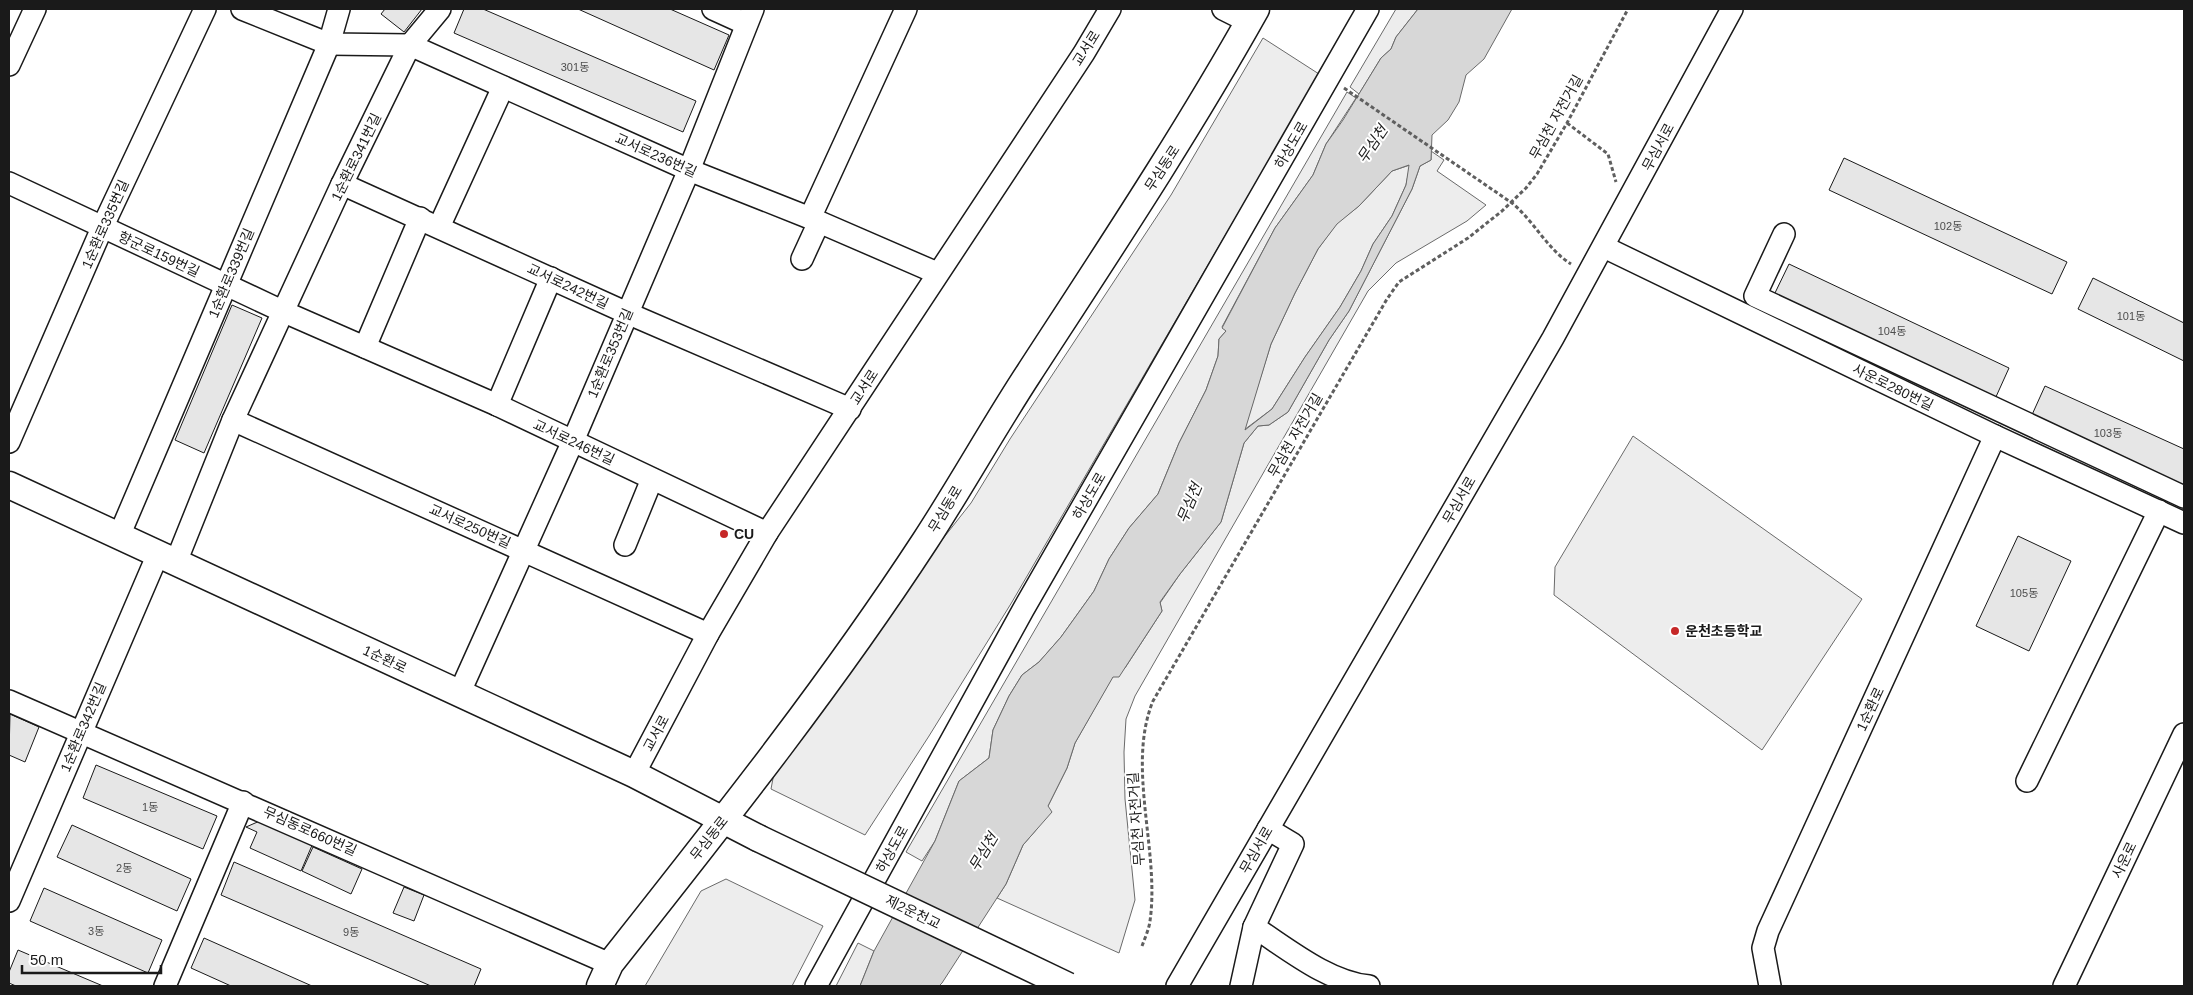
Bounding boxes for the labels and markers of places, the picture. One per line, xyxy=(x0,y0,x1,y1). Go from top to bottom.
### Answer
place label: CU xyxy=(734,526,754,542)
marker: CU xyxy=(718,528,730,540)
place label: 운천초등학교 xyxy=(1685,623,1762,639)
marker: 운천초등학교 xyxy=(1669,625,1681,637)

